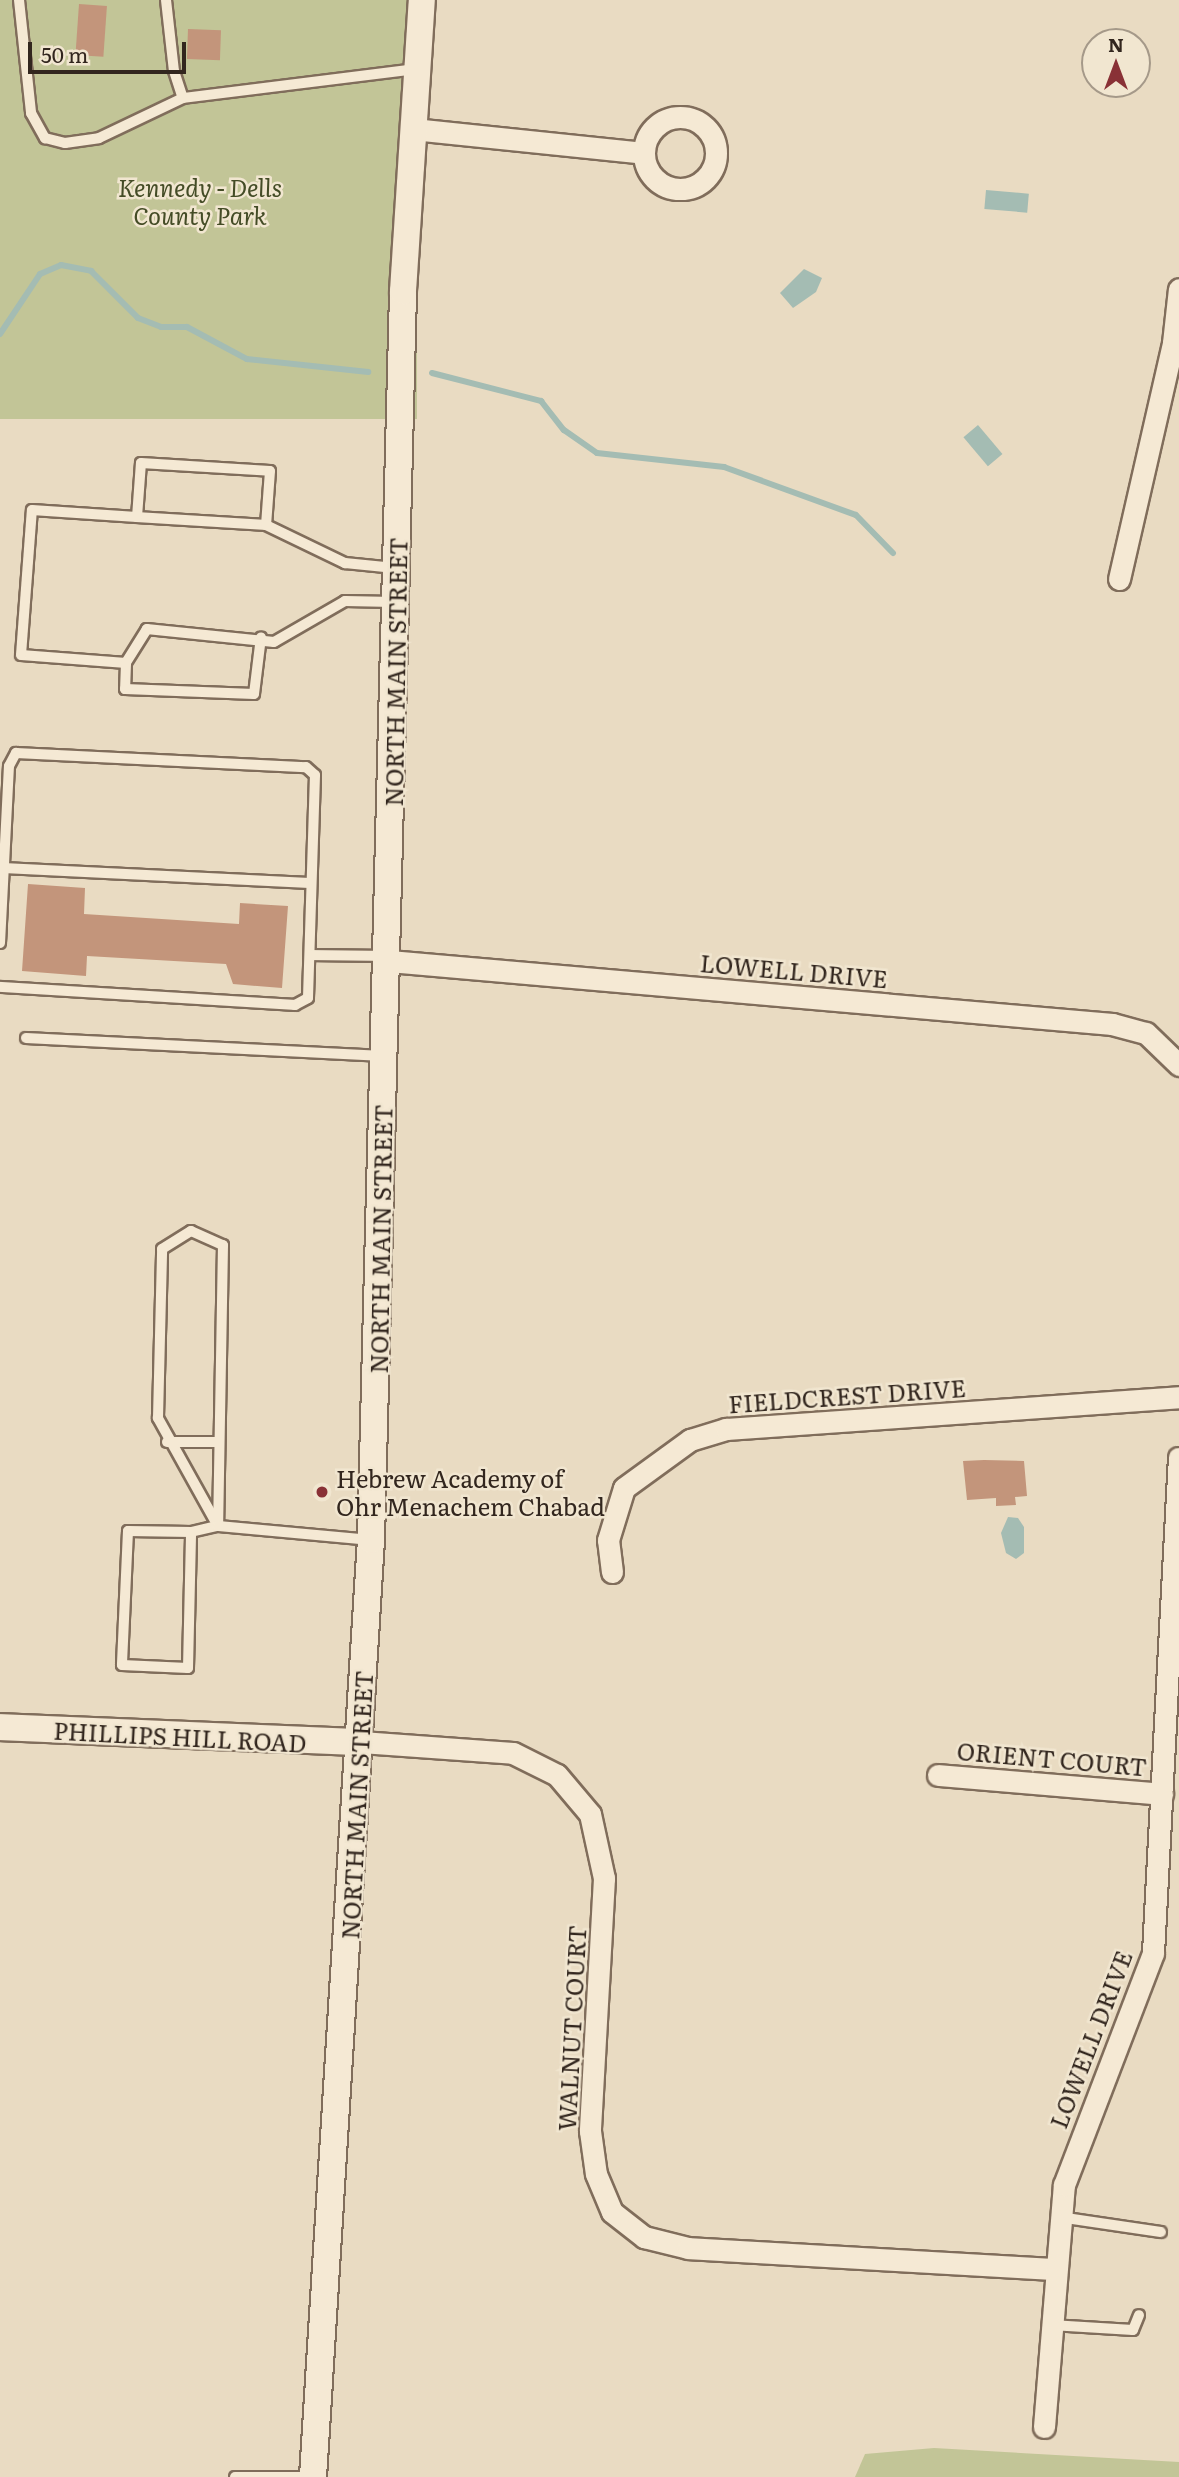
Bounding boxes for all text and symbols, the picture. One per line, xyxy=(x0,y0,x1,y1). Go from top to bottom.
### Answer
scale bar xyxy=(32,28,189,72)
north arrow xyxy=(1081,28,1151,98)
text: N xyxy=(1108,30,1124,58)
text: 50 m xyxy=(41,38,88,69)
park label: Kennedy - Dells County Park xyxy=(118,173,282,229)
street label: NORTH MAIN STREET xyxy=(378,537,412,807)
street label: LOWELL DRIVE xyxy=(699,947,889,993)
street label: NORTH MAIN STREET xyxy=(363,1104,397,1374)
street label: FIELDCREST DRIVE xyxy=(727,1372,967,1418)
place label: Hebrew Academy of Ohr Menachem Chabad xyxy=(336,1464,605,1520)
marker: Hebrew Academy of Ohr Menachem Chabad xyxy=(314,1484,330,1500)
street label: NORTH MAIN STREET xyxy=(335,1670,377,1940)
street label: PHILLIPS HILL ROAD xyxy=(53,1715,307,1757)
street label: ORIENT COURT xyxy=(956,1735,1148,1781)
street label: WALNUT COURT xyxy=(551,1924,591,2132)
street label: LOWELL DRIVE xyxy=(1043,1946,1137,2132)

